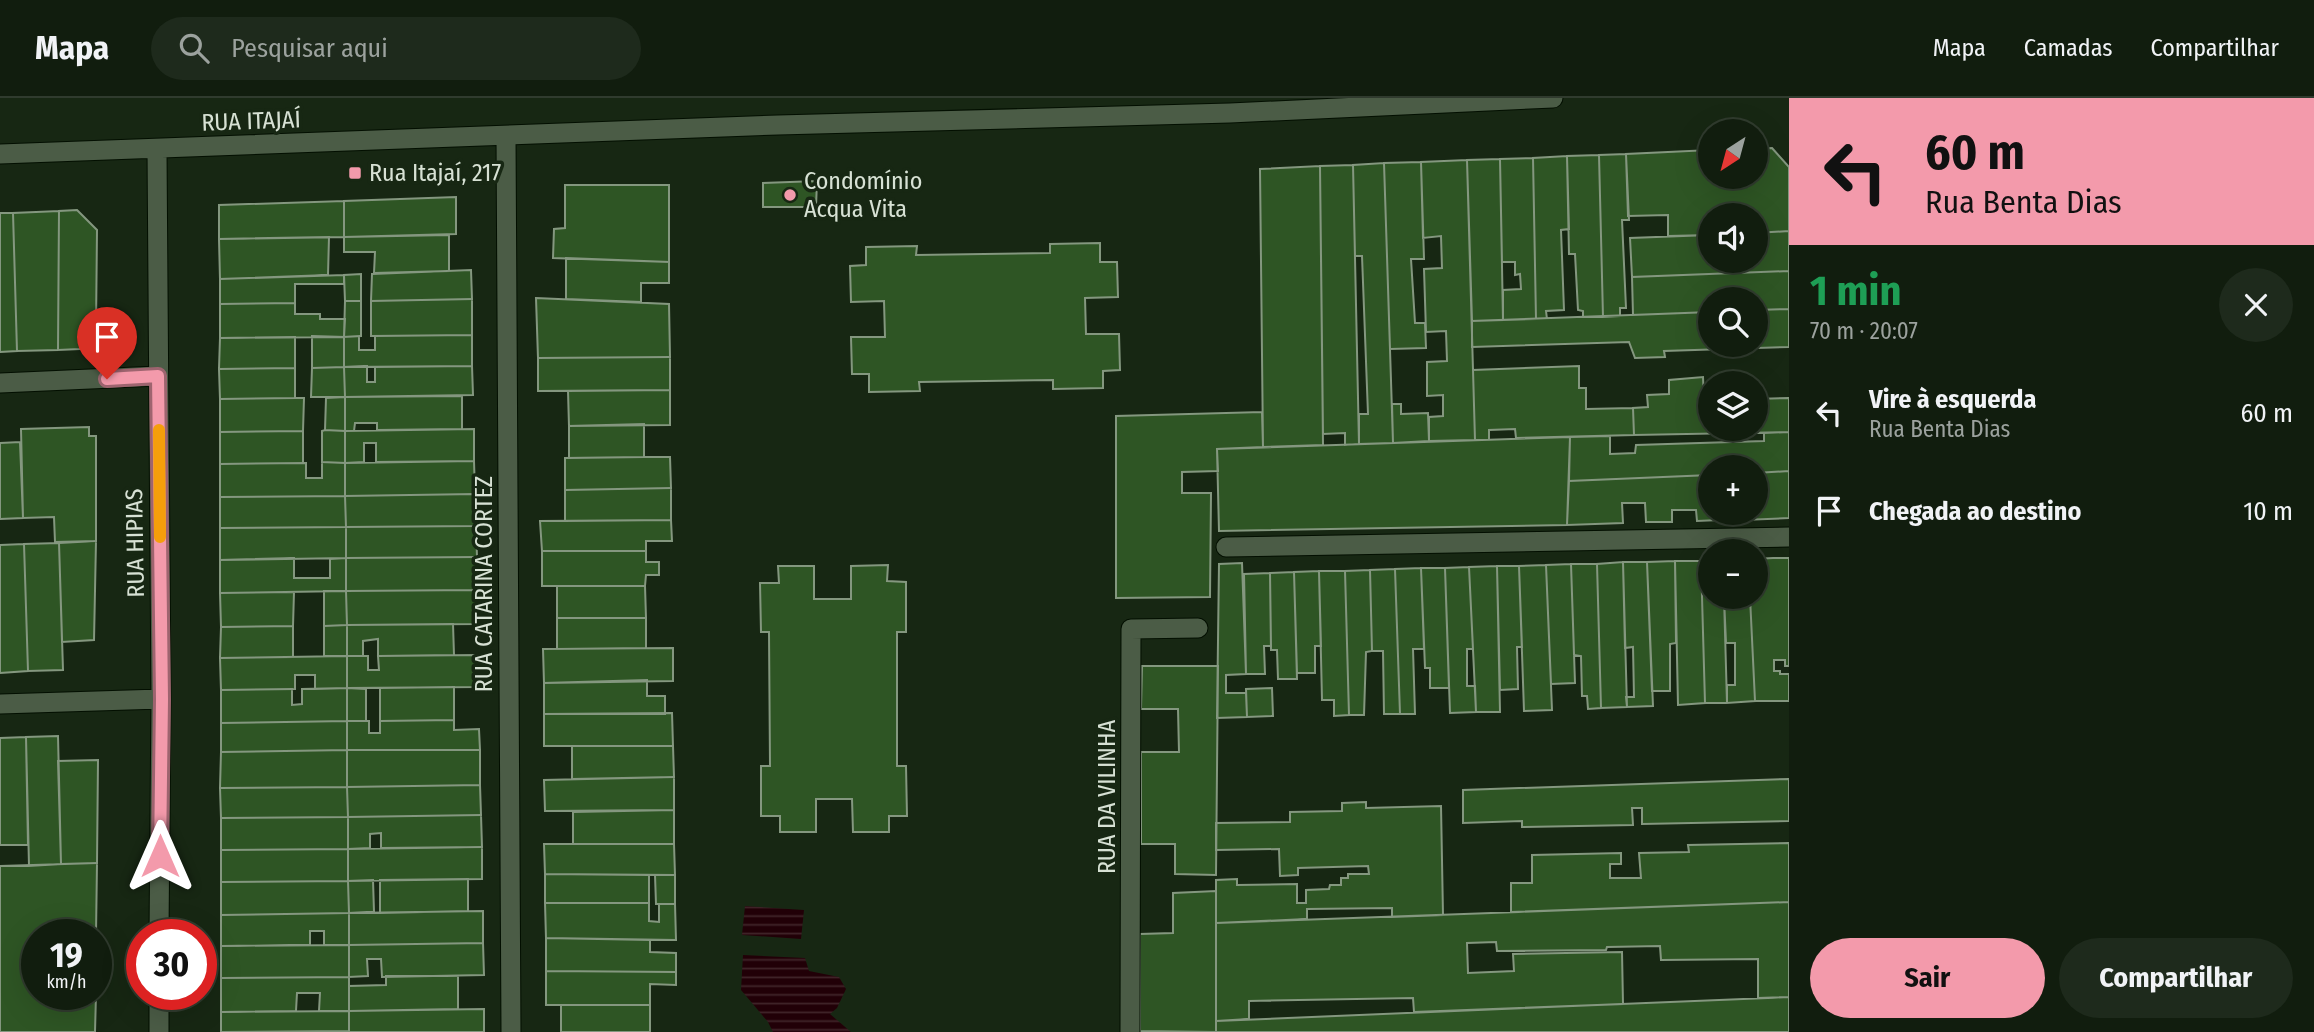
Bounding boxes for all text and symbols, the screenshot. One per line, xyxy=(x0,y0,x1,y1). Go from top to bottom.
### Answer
search box xyxy=(151,17,641,80)
text: Mapa xyxy=(35,28,109,68)
icon: search xyxy=(175,29,213,67)
text: Pesquisar aqui xyxy=(231,33,388,64)
text: Mapa xyxy=(1933,34,1986,62)
text: Camadas xyxy=(2024,34,2113,62)
text: Compartilhar xyxy=(2151,34,2279,62)
street label: RUA ITAJAÍ xyxy=(201,104,301,137)
north arrow xyxy=(1698,119,1768,189)
map controls xyxy=(1698,119,1768,609)
text: 60 m xyxy=(1925,123,2025,182)
icon: left xyxy=(1810,126,1901,217)
place label: Rua Itajaí, 217 xyxy=(369,159,501,187)
marker: Rua Itajaí, 217 xyxy=(347,165,363,181)
place label: Condomínio Acqua Vita xyxy=(804,167,922,223)
text: Rua Benta Dias xyxy=(1925,183,2122,221)
marker: Condomínio Acqua Vita xyxy=(782,187,798,203)
button: sound xyxy=(1698,203,1768,273)
text: 1 min xyxy=(1810,266,1901,316)
button: close xyxy=(2219,268,2293,342)
button: search xyxy=(1698,287,1768,357)
pin xyxy=(77,307,137,379)
text: 70 m · 20:07 xyxy=(1810,317,1918,345)
icon: arrive xyxy=(88,318,126,356)
button: layers xyxy=(1698,371,1768,441)
text: Vire à esquerda xyxy=(1869,384,2036,415)
icon: left xyxy=(1810,394,1848,432)
text: 60 m xyxy=(2240,398,2293,429)
text: Rua Benta Dias xyxy=(1869,415,2010,443)
button: + xyxy=(1698,455,1768,525)
street label: RUA CATARINA CORTEZ xyxy=(470,476,498,692)
street label: RUA HIPIAS xyxy=(120,488,150,598)
icon: arrive xyxy=(1810,492,1848,530)
text: Chegada ao destino xyxy=(1869,496,2081,527)
text: 10 m xyxy=(2243,496,2293,527)
button: − xyxy=(1698,539,1768,609)
street label: RUA DA VILINHA xyxy=(1093,720,1121,874)
position arrow xyxy=(123,819,197,893)
speed limit sign: 30 xyxy=(126,919,217,1010)
text: 19 xyxy=(50,934,83,976)
button: Sair xyxy=(1810,938,2045,1018)
button: Compartilhar xyxy=(2059,938,2293,1018)
text: km/h xyxy=(46,971,87,993)

